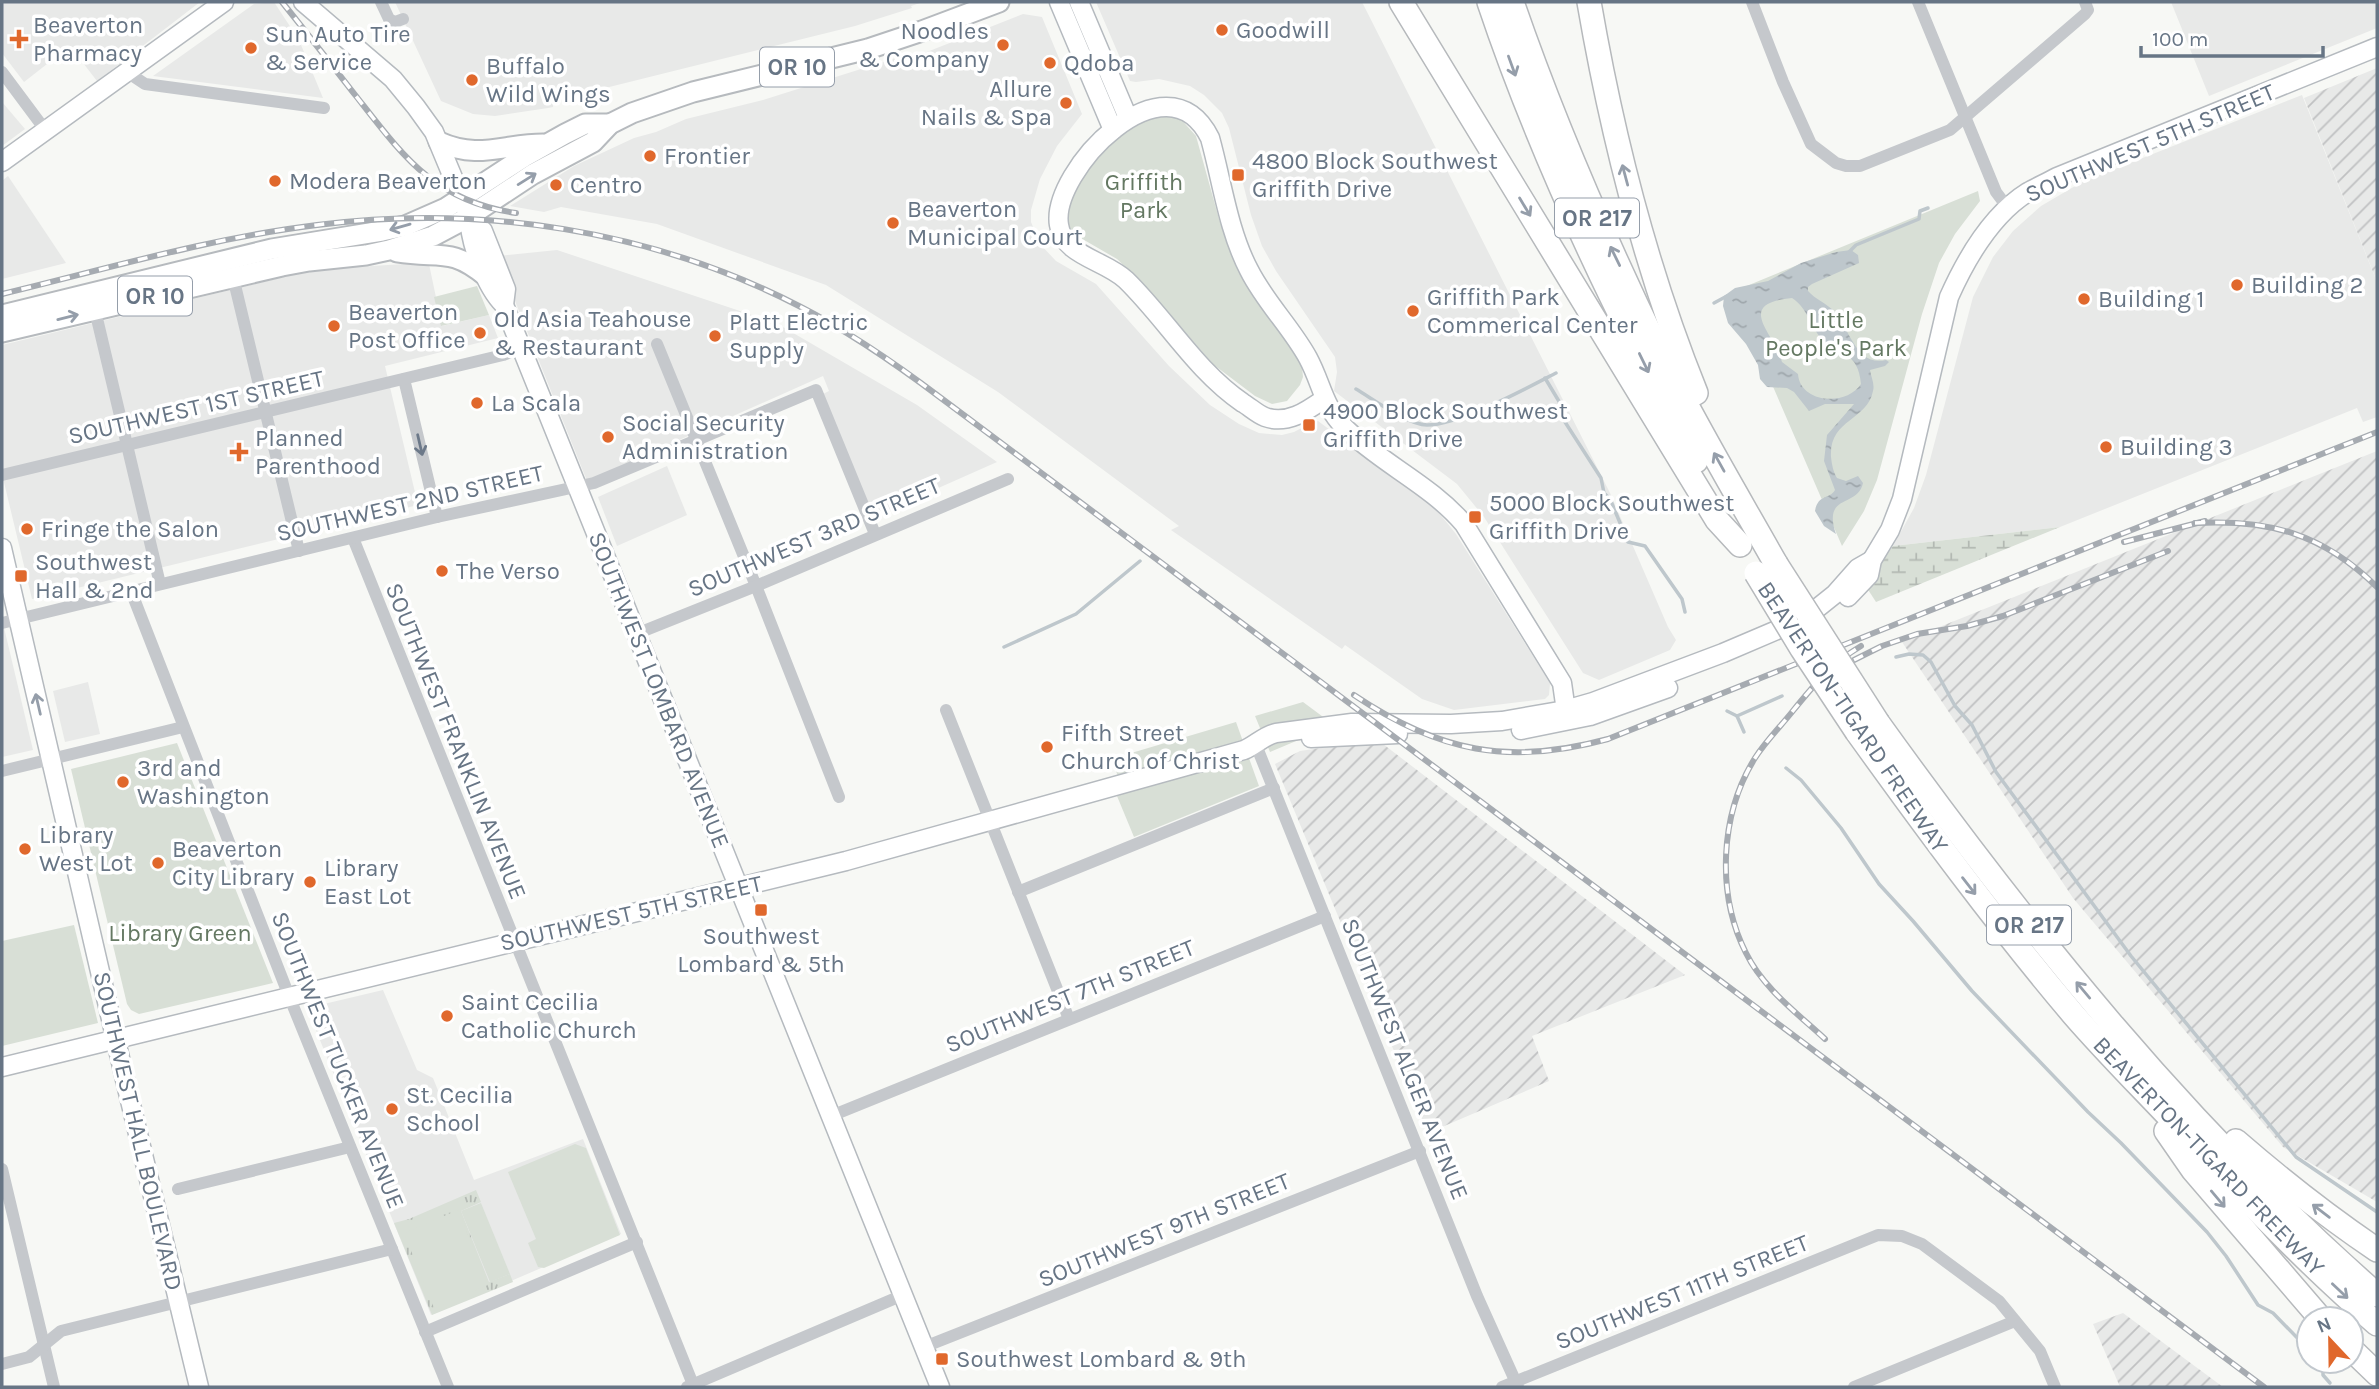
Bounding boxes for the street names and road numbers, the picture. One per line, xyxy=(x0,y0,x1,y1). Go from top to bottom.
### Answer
road number: OR 10 xyxy=(760,48,834,86)
street label: SOUTHWEST 5TH STREET xyxy=(2021,78,2279,208)
road number: OR 217 xyxy=(1555,198,1639,238)
road number: OR 10 xyxy=(118,276,192,316)
street label: SOUTHWEST 1ST STREET xyxy=(66,364,326,450)
street label: SOUTHWEST 2ND STREET xyxy=(274,459,546,547)
street label: SOUTHWEST 3RD STREET xyxy=(684,471,944,603)
street label: SOUTHWEST LOMBARD AVENUE xyxy=(583,528,735,852)
street label: BEAVERTON-TIGARD FREEWAY xyxy=(1752,576,1954,858)
street label: SOUTHWEST FRANKLIN AVENUE xyxy=(380,579,532,903)
street label: SOUTHWEST 5TH STREET xyxy=(497,869,765,957)
road number: OR 217 xyxy=(1987,906,2071,944)
street label: SOUTHWEST TUCKER AVENUE xyxy=(266,908,410,1212)
street label: SOUTHWEST ALGER AVENUE xyxy=(1336,914,1474,1204)
street label: SOUTHWEST 7TH STREET xyxy=(941,933,1199,1059)
street label: SOUTHWEST HALL BOULEVARD xyxy=(88,969,188,1293)
street label: BEAVERTON-TIGARD FREEWAY xyxy=(2087,1031,2331,1281)
street label: SOUTHWEST 9TH STREET xyxy=(1034,1167,1294,1293)
street label: SOUTHWEST 11TH STREET xyxy=(1551,1228,1813,1356)

